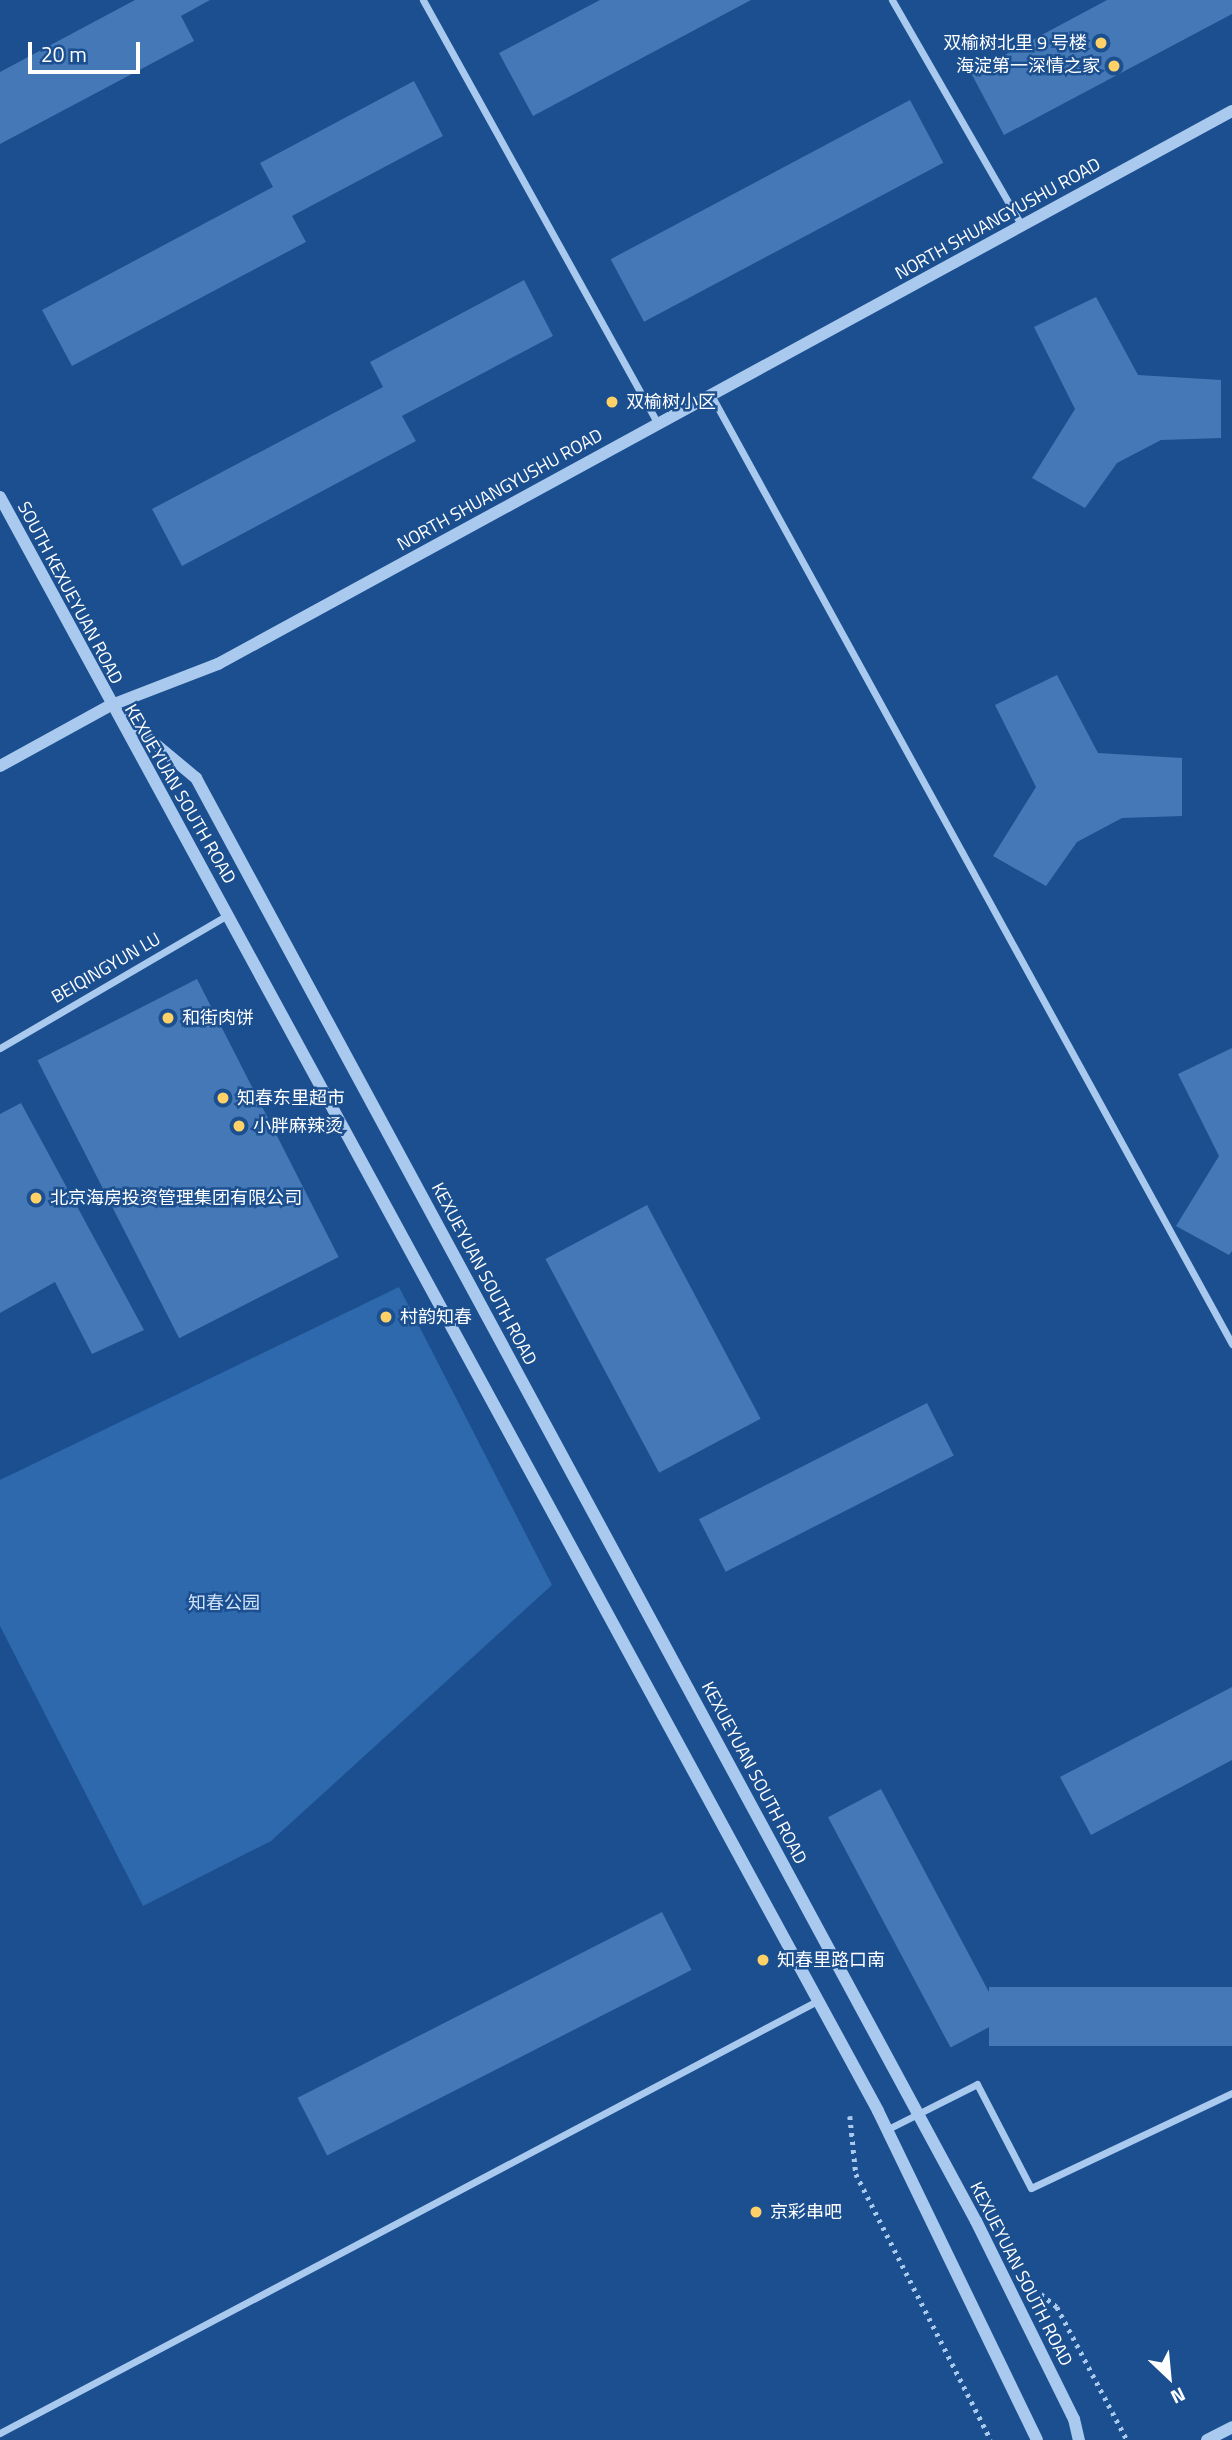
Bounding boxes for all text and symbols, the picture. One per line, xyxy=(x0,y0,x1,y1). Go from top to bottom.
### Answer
scale bar xyxy=(32,28,144,72)
place label: 双榆树北里 9 号楼 xyxy=(943,32,1087,54)
marker: 双榆树北里 9 号楼 xyxy=(1093,35,1109,51)
text: 20 m xyxy=(41,38,87,70)
place label: 海淀第一深情之家 xyxy=(956,55,1100,77)
marker: 海淀第一深情之家 xyxy=(1106,58,1122,74)
street label: NORTH SHUANGYUSHU ROAD xyxy=(892,153,1104,285)
place label: 双榆树小区 xyxy=(626,391,716,413)
marker: 双榆树小区 xyxy=(604,394,620,410)
street label: NORTH SHUANGYUSHU ROAD xyxy=(394,424,606,556)
street label: SOUTH KEXUEYUAN ROAD xyxy=(13,498,127,688)
street label: KEXUEYUAN SOUTH ROAD xyxy=(120,700,240,888)
street label: BEIQINGYUN LU xyxy=(48,928,164,1008)
place label: 和街肉饼 xyxy=(182,1007,254,1029)
marker: 和街肉饼 xyxy=(160,1010,176,1026)
place label: 知春东里超市 xyxy=(237,1087,345,1109)
marker: 知春东里超市 xyxy=(215,1090,231,1106)
place label: 小胖麻辣烫 xyxy=(253,1115,343,1137)
marker: 小胖麻辣烫 xyxy=(231,1118,247,1134)
street label: KEXUEYUAN SOUTH ROAD xyxy=(427,1179,541,1369)
place label: 北京海房投资管理集团有限公司 xyxy=(50,1187,302,1209)
marker: 北京海房投资管理集团有限公司 xyxy=(28,1190,44,1206)
place label: 村韵知春 xyxy=(400,1306,472,1328)
marker: 村韵知春 xyxy=(378,1309,394,1325)
park label: 知春公园 xyxy=(188,1592,260,1614)
street label: KEXUEYUAN SOUTH ROAD xyxy=(697,1678,811,1868)
place label: 知春里路口南 xyxy=(777,1949,885,1971)
marker: 知春里路口南 xyxy=(755,1952,771,1968)
street label: KEXUEYUAN SOUTH ROAD xyxy=(965,2178,1077,2370)
place label: 京彩串吧 xyxy=(770,2201,842,2223)
marker: 京彩串吧 xyxy=(748,2204,764,2220)
north arrow xyxy=(1134,2342,1204,2412)
text: N xyxy=(1166,2380,1191,2412)

